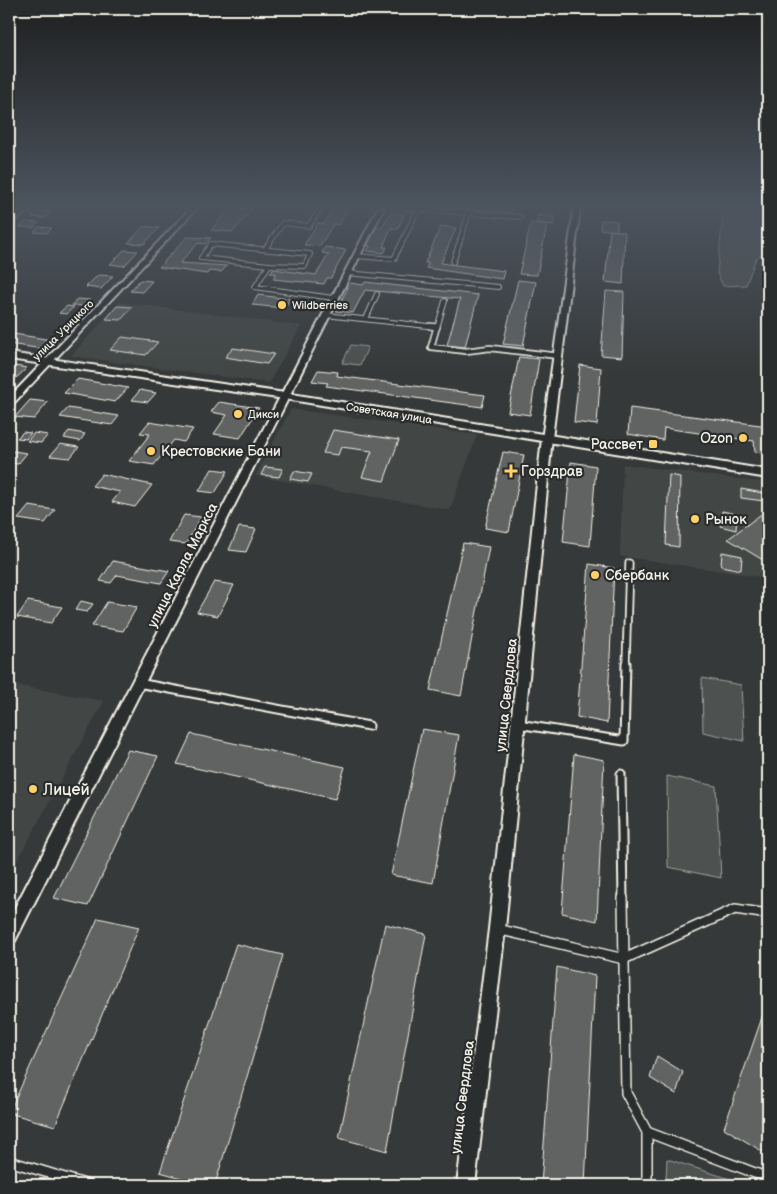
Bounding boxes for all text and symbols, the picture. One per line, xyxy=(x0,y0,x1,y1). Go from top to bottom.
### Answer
street label: улица Урицкого xyxy=(30,297,97,363)
marker: Wildberries xyxy=(276,299,288,311)
place label: Wildberries xyxy=(292,299,349,312)
street label: Советская улица xyxy=(345,400,433,427)
marker: Дикси xyxy=(232,408,244,420)
place label: Дикси xyxy=(248,408,279,421)
place label: Ozon xyxy=(700,430,733,447)
marker: Ozon xyxy=(737,432,749,444)
place label: Рассвет xyxy=(591,436,643,453)
marker: Рассвет xyxy=(647,438,659,450)
place label: Крестовские Бани xyxy=(161,443,281,460)
marker: Крестовские Бани xyxy=(145,445,157,457)
place label: Горздрав xyxy=(521,463,583,480)
marker: Горздрав xyxy=(505,465,517,477)
street label: улица Карла Маркса xyxy=(144,499,222,630)
place label: Рынок xyxy=(705,511,747,528)
marker: Рынок xyxy=(689,513,701,525)
place label: Сбербанк xyxy=(605,567,670,584)
marker: Сбербанк xyxy=(589,569,601,581)
street label: улица Свердлова xyxy=(492,637,521,753)
place label: Лицей xyxy=(42,781,90,800)
marker: Лицей xyxy=(27,783,39,795)
street label: улица Свердлова xyxy=(447,1039,478,1155)

